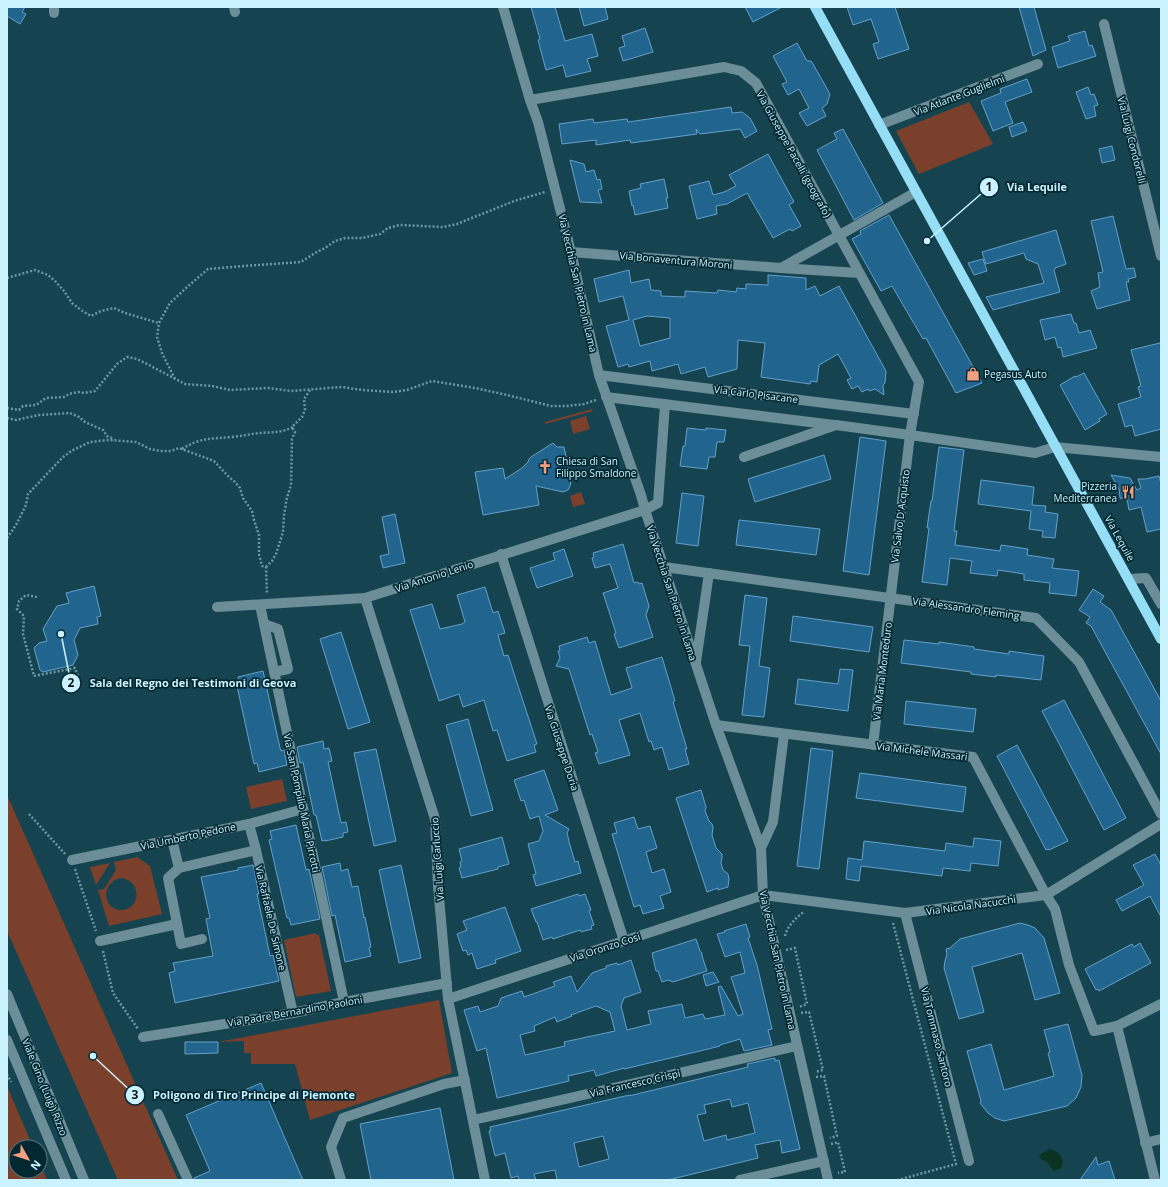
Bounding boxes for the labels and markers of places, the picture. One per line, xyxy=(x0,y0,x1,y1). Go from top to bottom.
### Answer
callout: Via Lequile xyxy=(979,176,1075,199)
shop icon: Pegasus Auto xyxy=(965,366,981,382)
place label: Pegasus Auto xyxy=(984,367,1047,381)
place label: Chiesa di San Filippo Smaldone xyxy=(556,454,637,480)
church icon: Chiesa di San Filippo Smaldone xyxy=(537,459,553,475)
place label: Pizzeria Mediterranea xyxy=(1054,479,1117,505)
restaurant icon: Pizzeria Mediterranea xyxy=(1120,484,1136,500)
callout: Sala del Regno dei Testimoni di Geova xyxy=(61,671,304,694)
callout: Poligono di Tiro Principe di Piemonte xyxy=(125,1084,363,1107)

